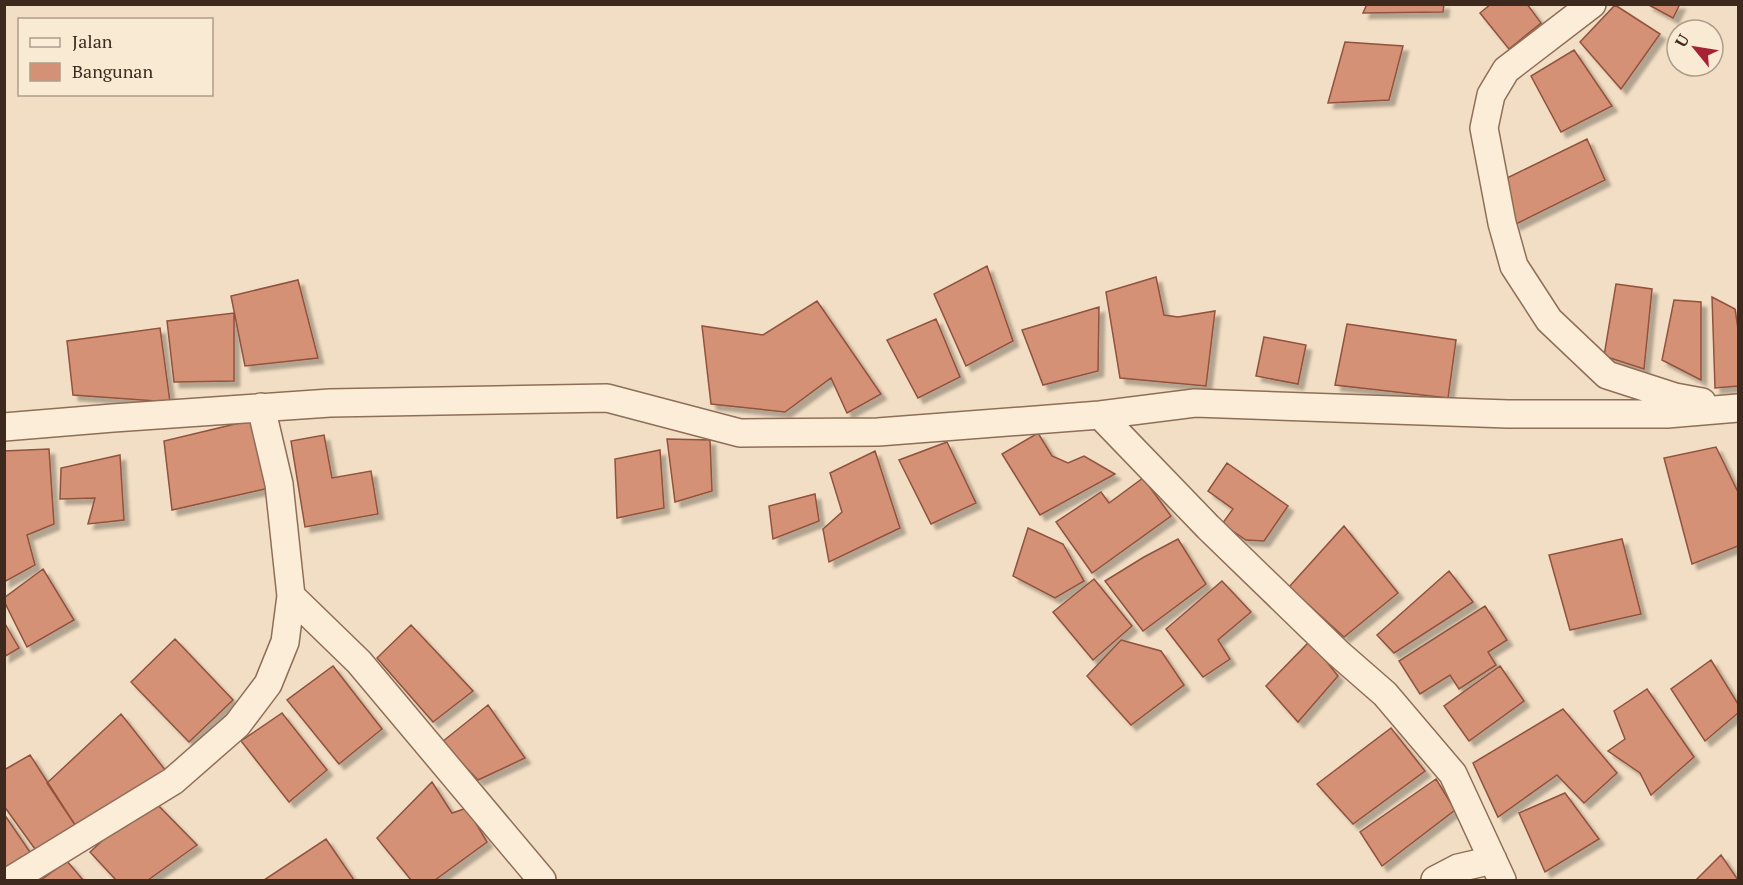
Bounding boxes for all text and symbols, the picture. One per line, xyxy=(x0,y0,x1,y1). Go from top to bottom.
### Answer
legend xyxy=(18,18,213,96)
north arrow xyxy=(1665,18,1725,78)
text: Jalan xyxy=(72,29,113,53)
text: U xyxy=(1670,30,1695,51)
text: Bangunan xyxy=(72,59,153,83)

